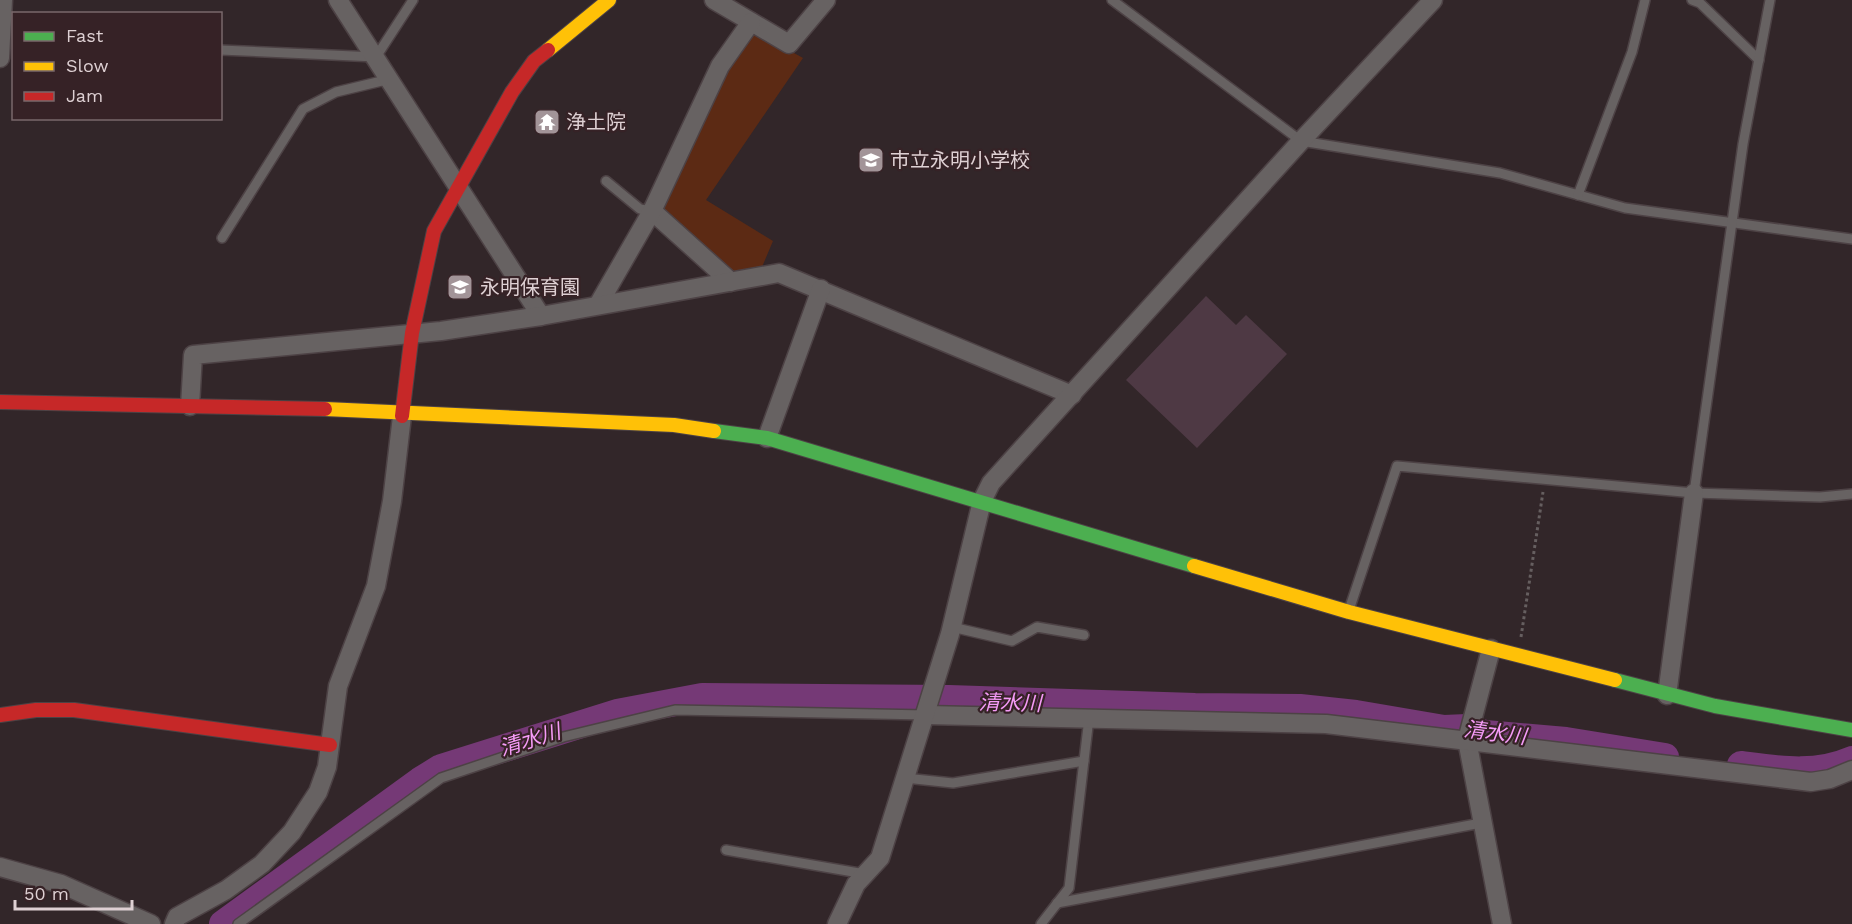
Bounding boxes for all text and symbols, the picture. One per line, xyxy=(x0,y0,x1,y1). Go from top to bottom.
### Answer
legend xyxy=(12,12,222,120)
text: Fast xyxy=(66,25,104,46)
text: Slow xyxy=(66,55,109,76)
text: Jam xyxy=(66,85,103,106)
temple icon: 浄土院 xyxy=(532,107,562,137)
place label: 浄土院 xyxy=(566,110,626,134)
school or university icon: 市立永明小学校 xyxy=(856,145,886,175)
place label: 市立永明小学校 xyxy=(890,148,1030,172)
school or university icon: 永明保育園 xyxy=(445,272,475,302)
place label: 永明保育園 xyxy=(480,275,580,299)
water label: 清水川 xyxy=(978,689,1044,716)
water label: 清水川 xyxy=(1462,716,1530,749)
water label: 清水川 xyxy=(496,718,566,761)
scale bar xyxy=(15,873,132,911)
text: 50 m xyxy=(24,883,69,904)

